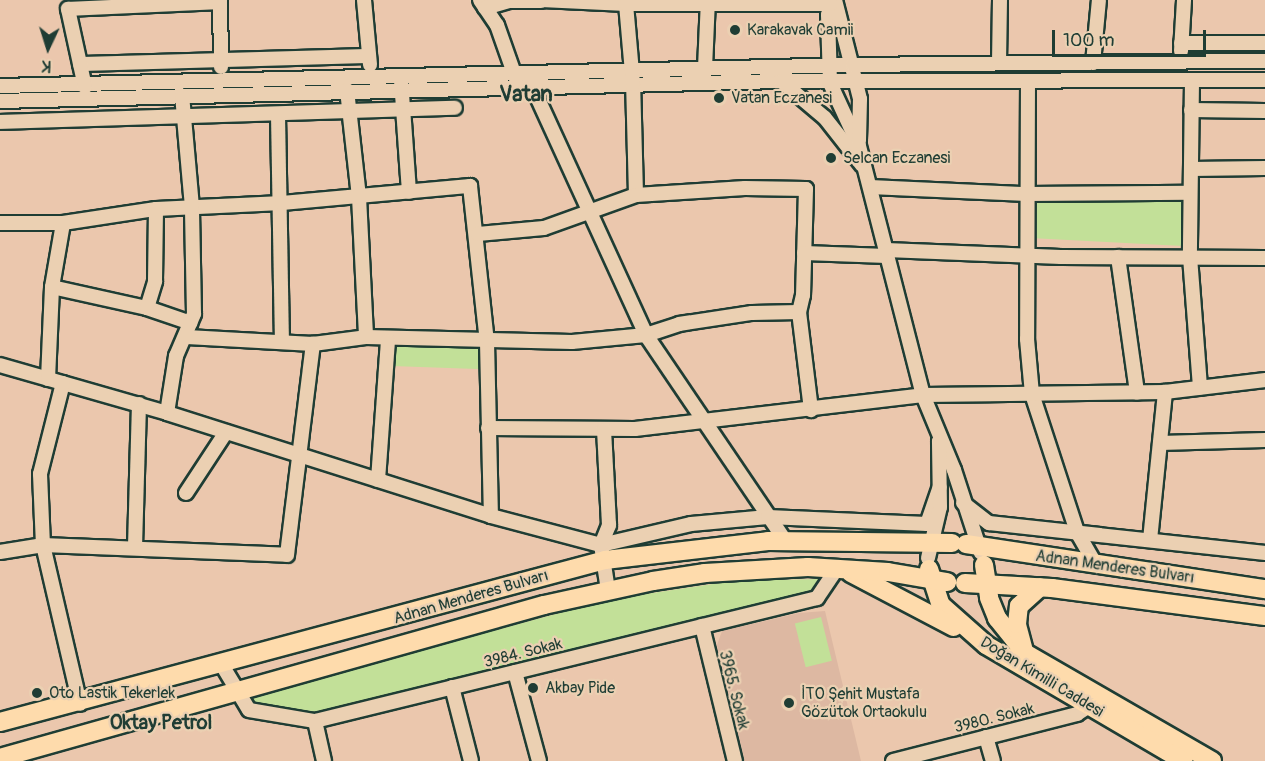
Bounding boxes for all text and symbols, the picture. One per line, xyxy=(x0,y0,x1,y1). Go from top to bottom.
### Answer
north arrow xyxy=(18,18,78,78)
scale bar xyxy=(1055,18,1210,56)
place label: Karakavak Camii xyxy=(747,20,853,40)
marker: Karakavak Camii xyxy=(728,23,742,37)
text: 100 m xyxy=(1063,29,1115,52)
text: K xyxy=(41,56,52,76)
district label: Vatan xyxy=(499,82,553,108)
place label: Vatan Eczanesi xyxy=(731,88,832,108)
marker: Vatan Eczanesi xyxy=(712,91,726,105)
place label: Selcan Eczanesi xyxy=(843,148,950,168)
marker: Selcan Eczanesi xyxy=(824,151,838,165)
street label: Adnan Menderes Bulvarı xyxy=(1034,546,1196,588)
street label: Adnan Menderes Bulvarı xyxy=(391,566,551,628)
street label: Doğan Kimilli Caddesi xyxy=(977,633,1107,721)
street label: 3984. Sokak xyxy=(482,634,564,672)
street label: 3965. Sokak xyxy=(715,648,753,732)
place label: Akbay Pide xyxy=(545,678,615,698)
marker: Akbay Pide xyxy=(526,681,540,695)
place label: Oto Lastik Tekerlek xyxy=(49,683,175,703)
place label: İTO Şehit Mustafa Gözütok Ortaokulu xyxy=(801,684,927,722)
marker: Oto Lastik Tekerlek xyxy=(30,686,44,700)
marker: İTO Şehit Mustafa Gözütok Ortaokulu xyxy=(782,696,796,710)
street label: 3980. Sokak xyxy=(952,699,1036,737)
district label: Oktay Petrol xyxy=(110,710,212,734)

